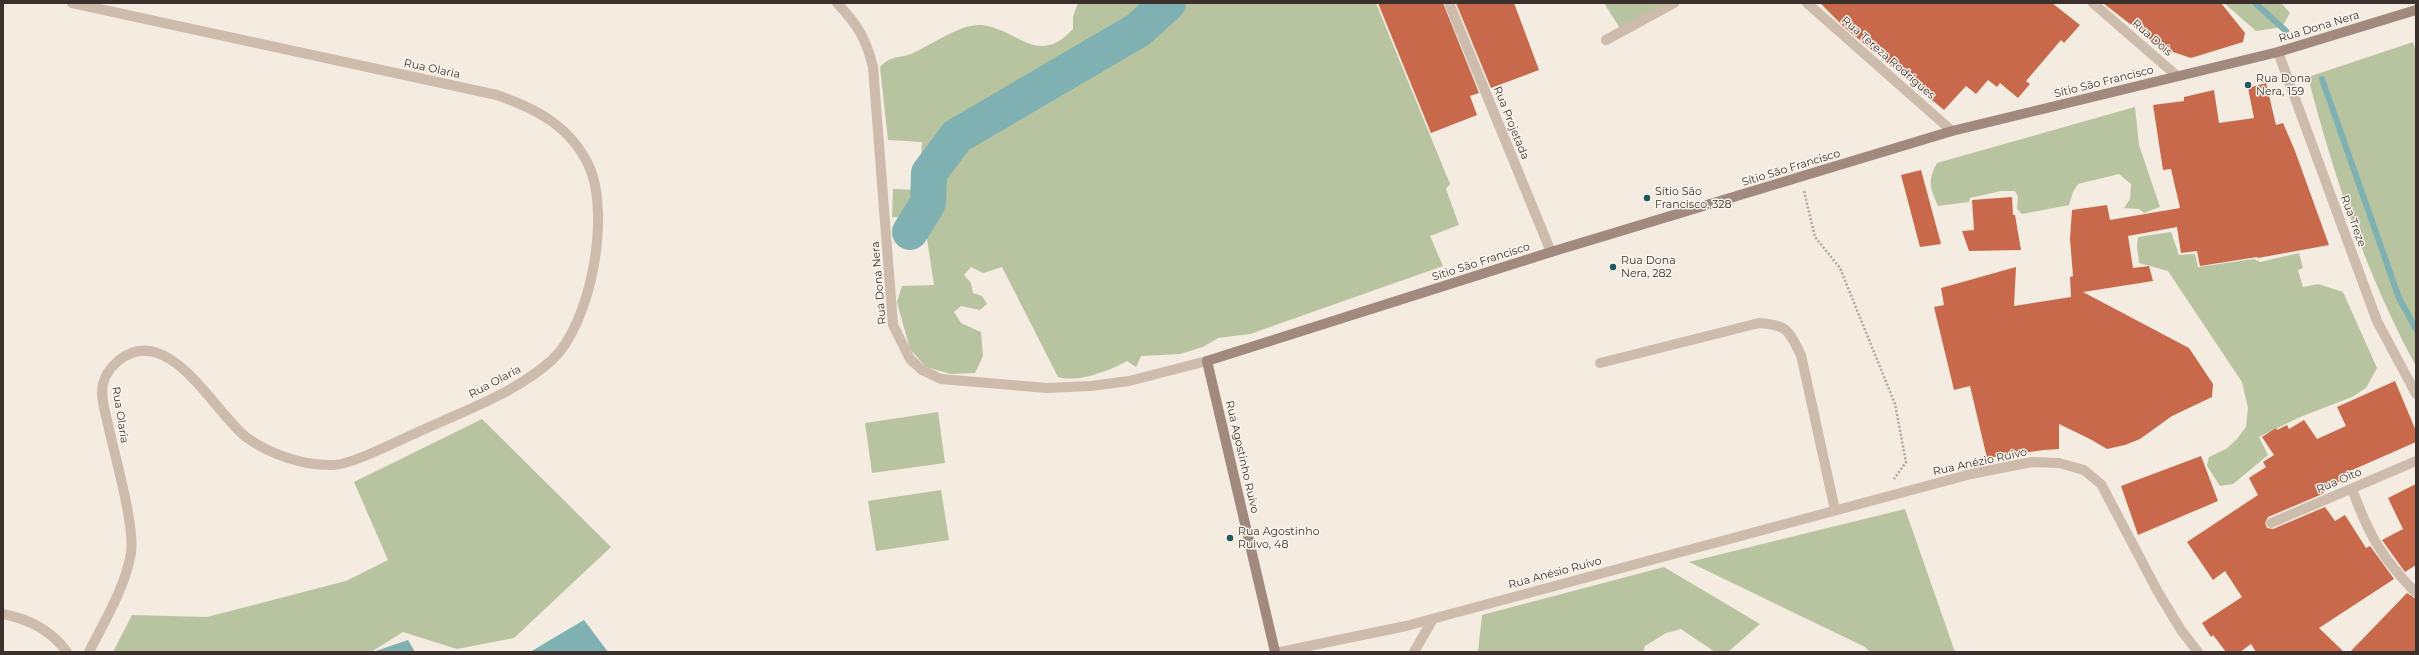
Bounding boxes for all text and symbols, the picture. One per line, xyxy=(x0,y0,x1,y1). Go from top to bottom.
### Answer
street label: Rua Dona Nera xyxy=(2277,8,2361,46)
street label: Rua Tereza Rodrigues xyxy=(1839,14,1937,102)
street label: Rua Dois xyxy=(2129,17,2175,59)
street label: Rua Olaria xyxy=(403,57,461,81)
street label: Sítio São Francisco xyxy=(2053,63,2155,101)
place label: Rua Dona Nera, 159 xyxy=(2256,72,2311,98)
marker: Rua Dona Nera, 159 xyxy=(2243,80,2253,90)
street label: Rua Projetada xyxy=(1490,84,1532,162)
street label: Sítio São Francisco xyxy=(1740,147,1842,189)
place label: Sítio São Francisco, 328 xyxy=(1655,185,1732,211)
marker: Sítio São Francisco, 328 xyxy=(1642,193,1652,203)
street label: Rua Treze xyxy=(2338,193,2368,249)
street label: Sítio São Francisco xyxy=(1430,240,1532,284)
street label: Rua Dona Nera xyxy=(869,241,889,325)
place label: Rua Dona Nera, 282 xyxy=(1621,254,1676,280)
marker: Rua Dona Nera, 282 xyxy=(1608,262,1618,272)
street label: Rua Olaria xyxy=(467,363,523,401)
street label: Rua Olaria xyxy=(109,386,131,444)
street label: Rua Agostinho Ruivo xyxy=(1223,399,1261,515)
street label: Rua Anézio Ruivo xyxy=(1932,446,2028,478)
street label: Rua Oito xyxy=(2314,466,2364,496)
place label: Rua Agostinho Ruivo, 48 xyxy=(1238,525,1320,551)
marker: Rua Agostinho Ruivo, 48 xyxy=(1225,533,1235,543)
street label: Rua Anésio Ruivo xyxy=(1507,554,1603,592)

